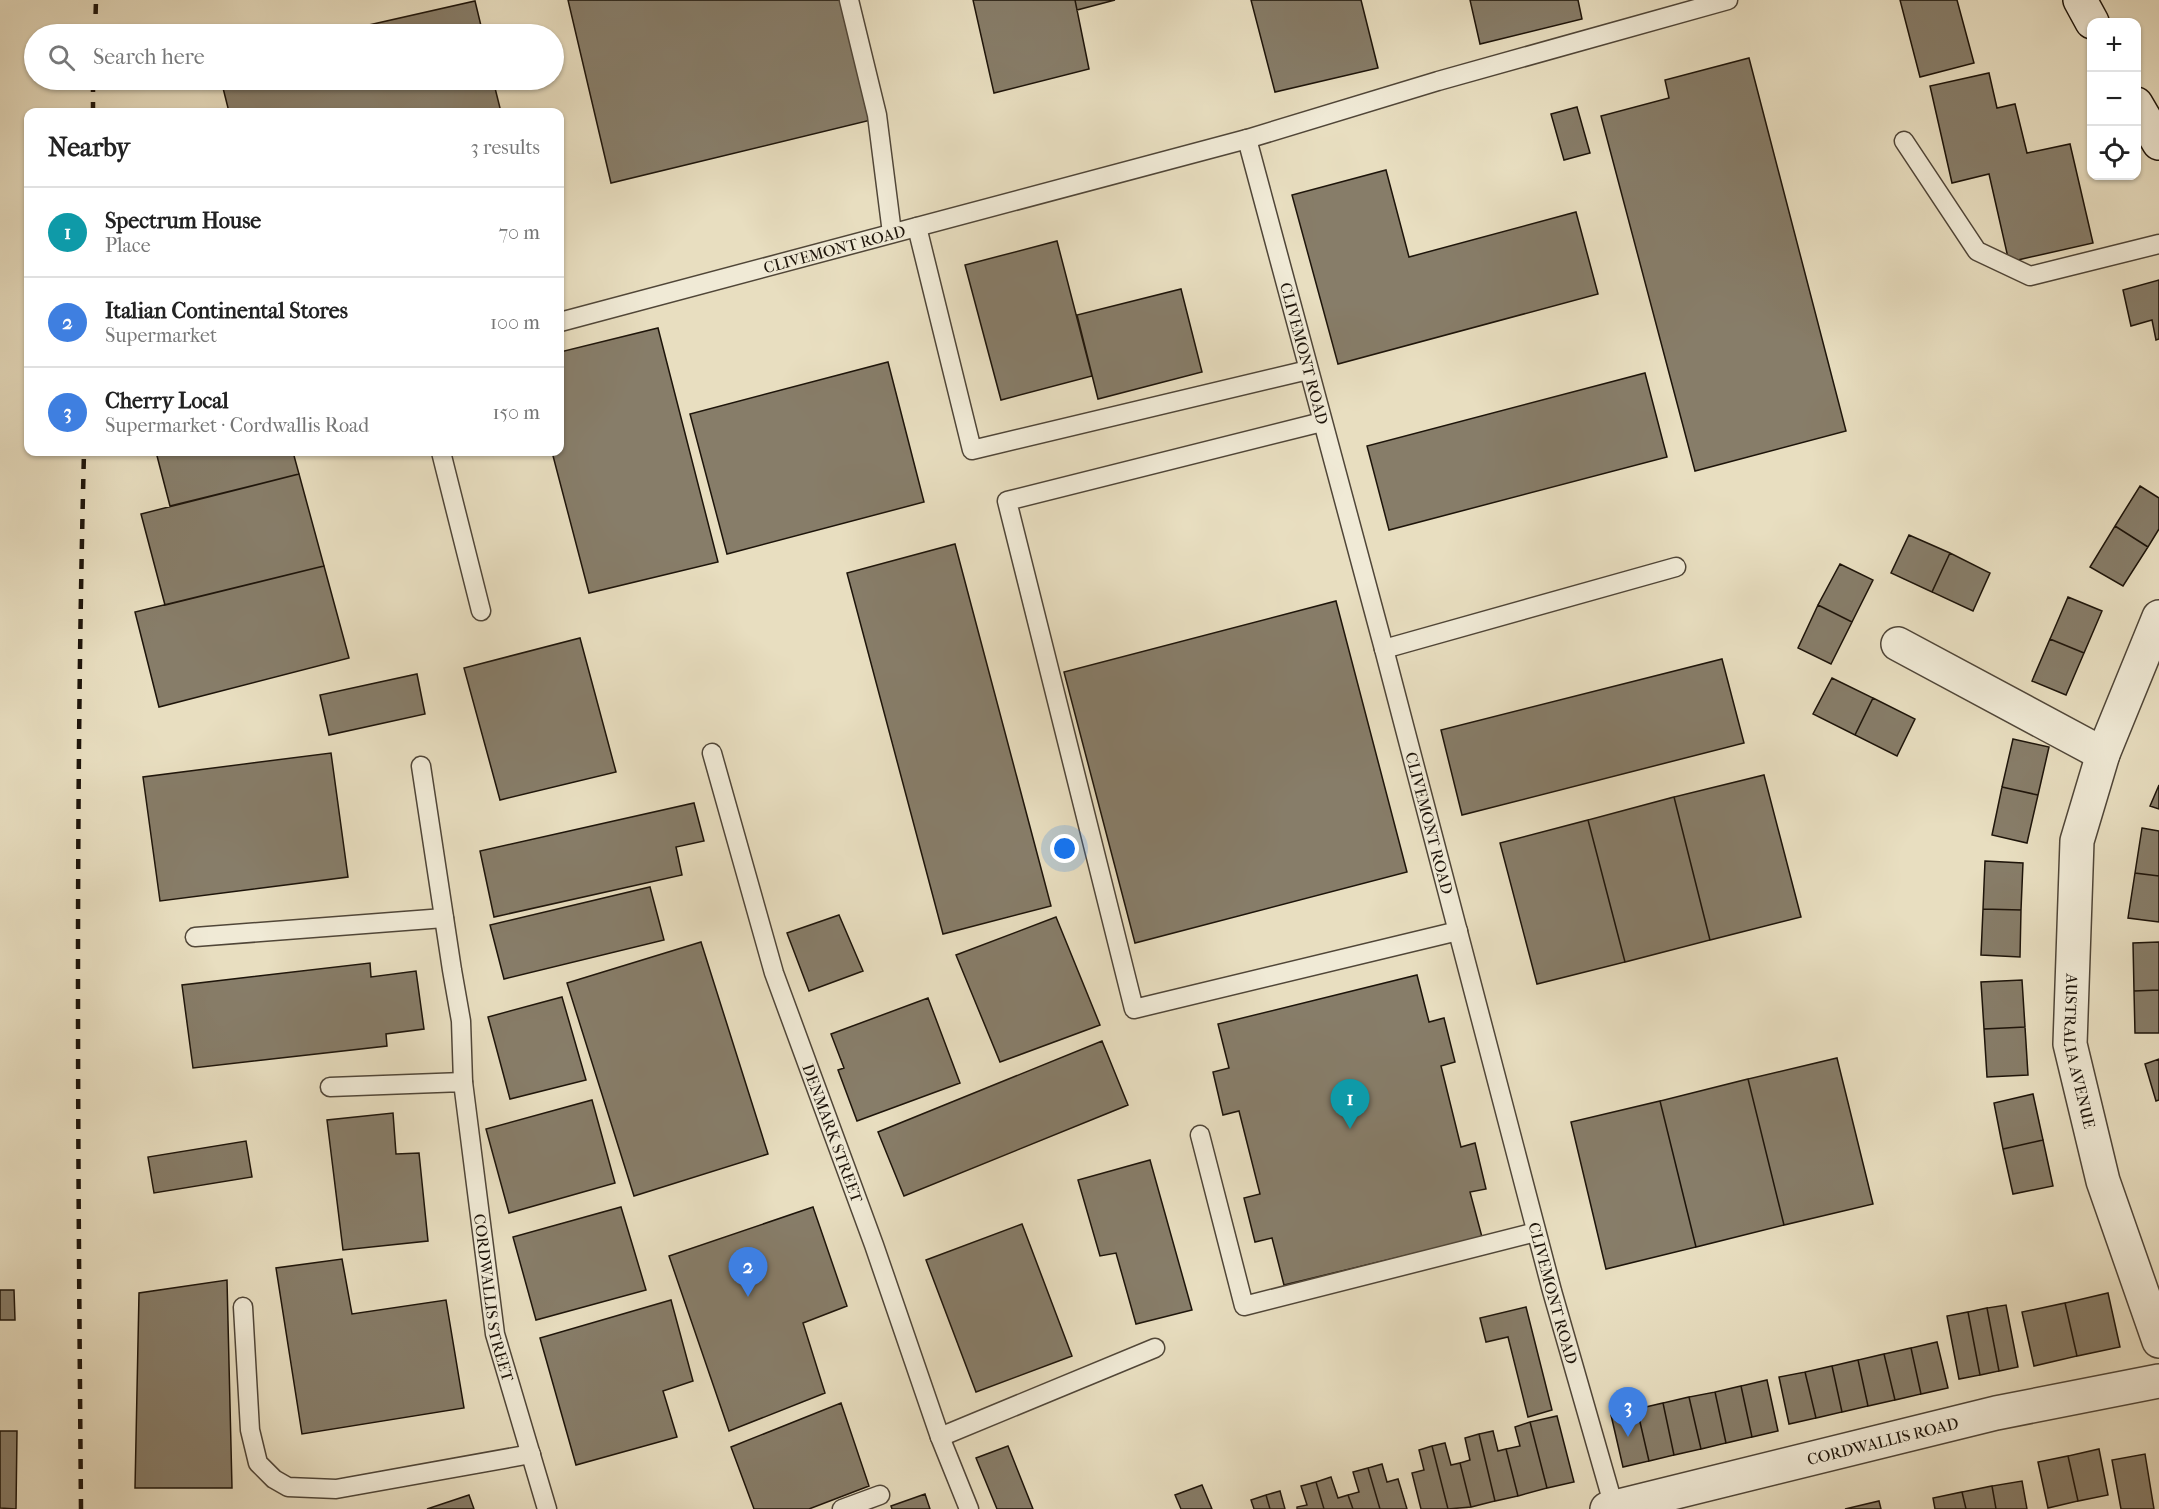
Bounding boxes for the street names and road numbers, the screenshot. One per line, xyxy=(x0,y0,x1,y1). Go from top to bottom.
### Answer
street label: CLIVEMONT ROAD xyxy=(761,221,908,277)
street label: CLIVEMONT ROAD xyxy=(1276,280,1332,427)
street label: CLIVEMONT ROAD xyxy=(1401,750,1457,896)
street label: AUSTRALIA AVENUE xyxy=(2060,972,2099,1131)
street label: DENMARK STREET xyxy=(798,1061,867,1205)
street label: CORDWALLIS STREET xyxy=(470,1213,518,1384)
street label: CLIVEMONT ROAD xyxy=(1524,1220,1581,1366)
street label: CORDWALLIS ROAD xyxy=(1805,1414,1960,1469)

